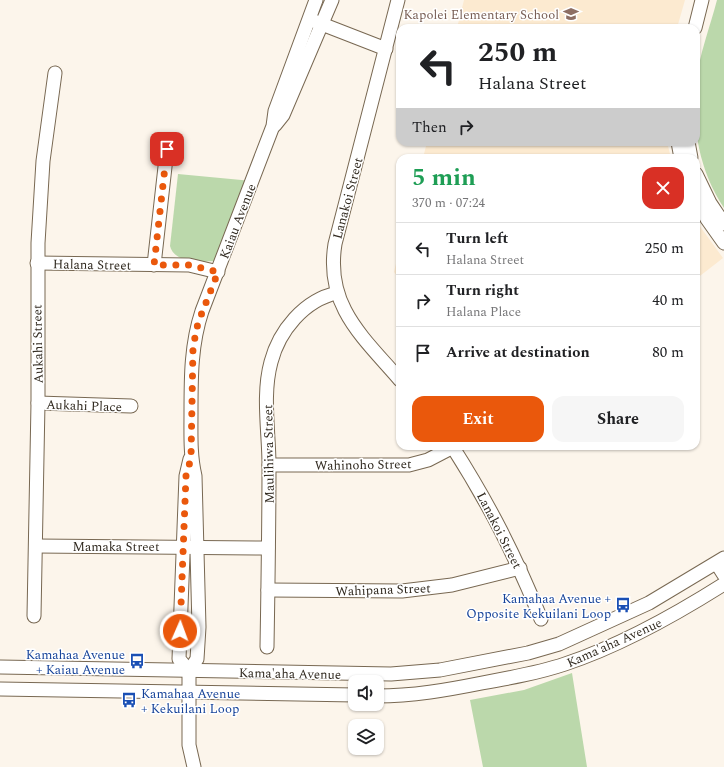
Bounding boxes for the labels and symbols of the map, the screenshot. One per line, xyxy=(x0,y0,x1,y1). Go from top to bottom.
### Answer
place label: Kapolei Elementary School xyxy=(404,5,559,25)
school or university icon: Kapolei Elementary School xyxy=(562,5,580,23)
pin xyxy=(150,132,184,166)
street label: Lanakoi Street xyxy=(327,155,369,241)
street label: Kaiau Avenue xyxy=(214,181,261,262)
street label: Halana Street xyxy=(53,254,132,276)
street label: Aukahi Street xyxy=(27,304,49,384)
street label: Aukahi Place xyxy=(46,395,122,417)
street label: Maulihiwa Street xyxy=(258,404,280,504)
street label: Wahinoho Street xyxy=(314,454,412,476)
street label: Lanakoi Street xyxy=(471,489,527,573)
street label: Mamaka Street xyxy=(72,537,160,557)
street label: Wahipana Street xyxy=(335,578,431,602)
place label: Kamahaa Avenue + Opposite Kekuilani Loop xyxy=(466,589,611,624)
bus stop icon: Kamahaa Avenue + Opposite Kekuilani Loop xyxy=(614,596,632,614)
position arrow xyxy=(159,610,201,652)
street label: Kama'aha Avenue xyxy=(564,613,665,673)
place label: Kamahaa Avenue + Kaiau Avenue xyxy=(26,645,125,680)
bus stop icon: Kamahaa Avenue + Kaiau Avenue xyxy=(128,652,146,670)
street label: Kama'aha Avenue xyxy=(239,663,341,685)
place label: Kamahaa Avenue + Kekuilani Loop xyxy=(141,684,240,719)
bus stop icon: Kamahaa Avenue + Kekuilani Loop xyxy=(120,691,138,709)

